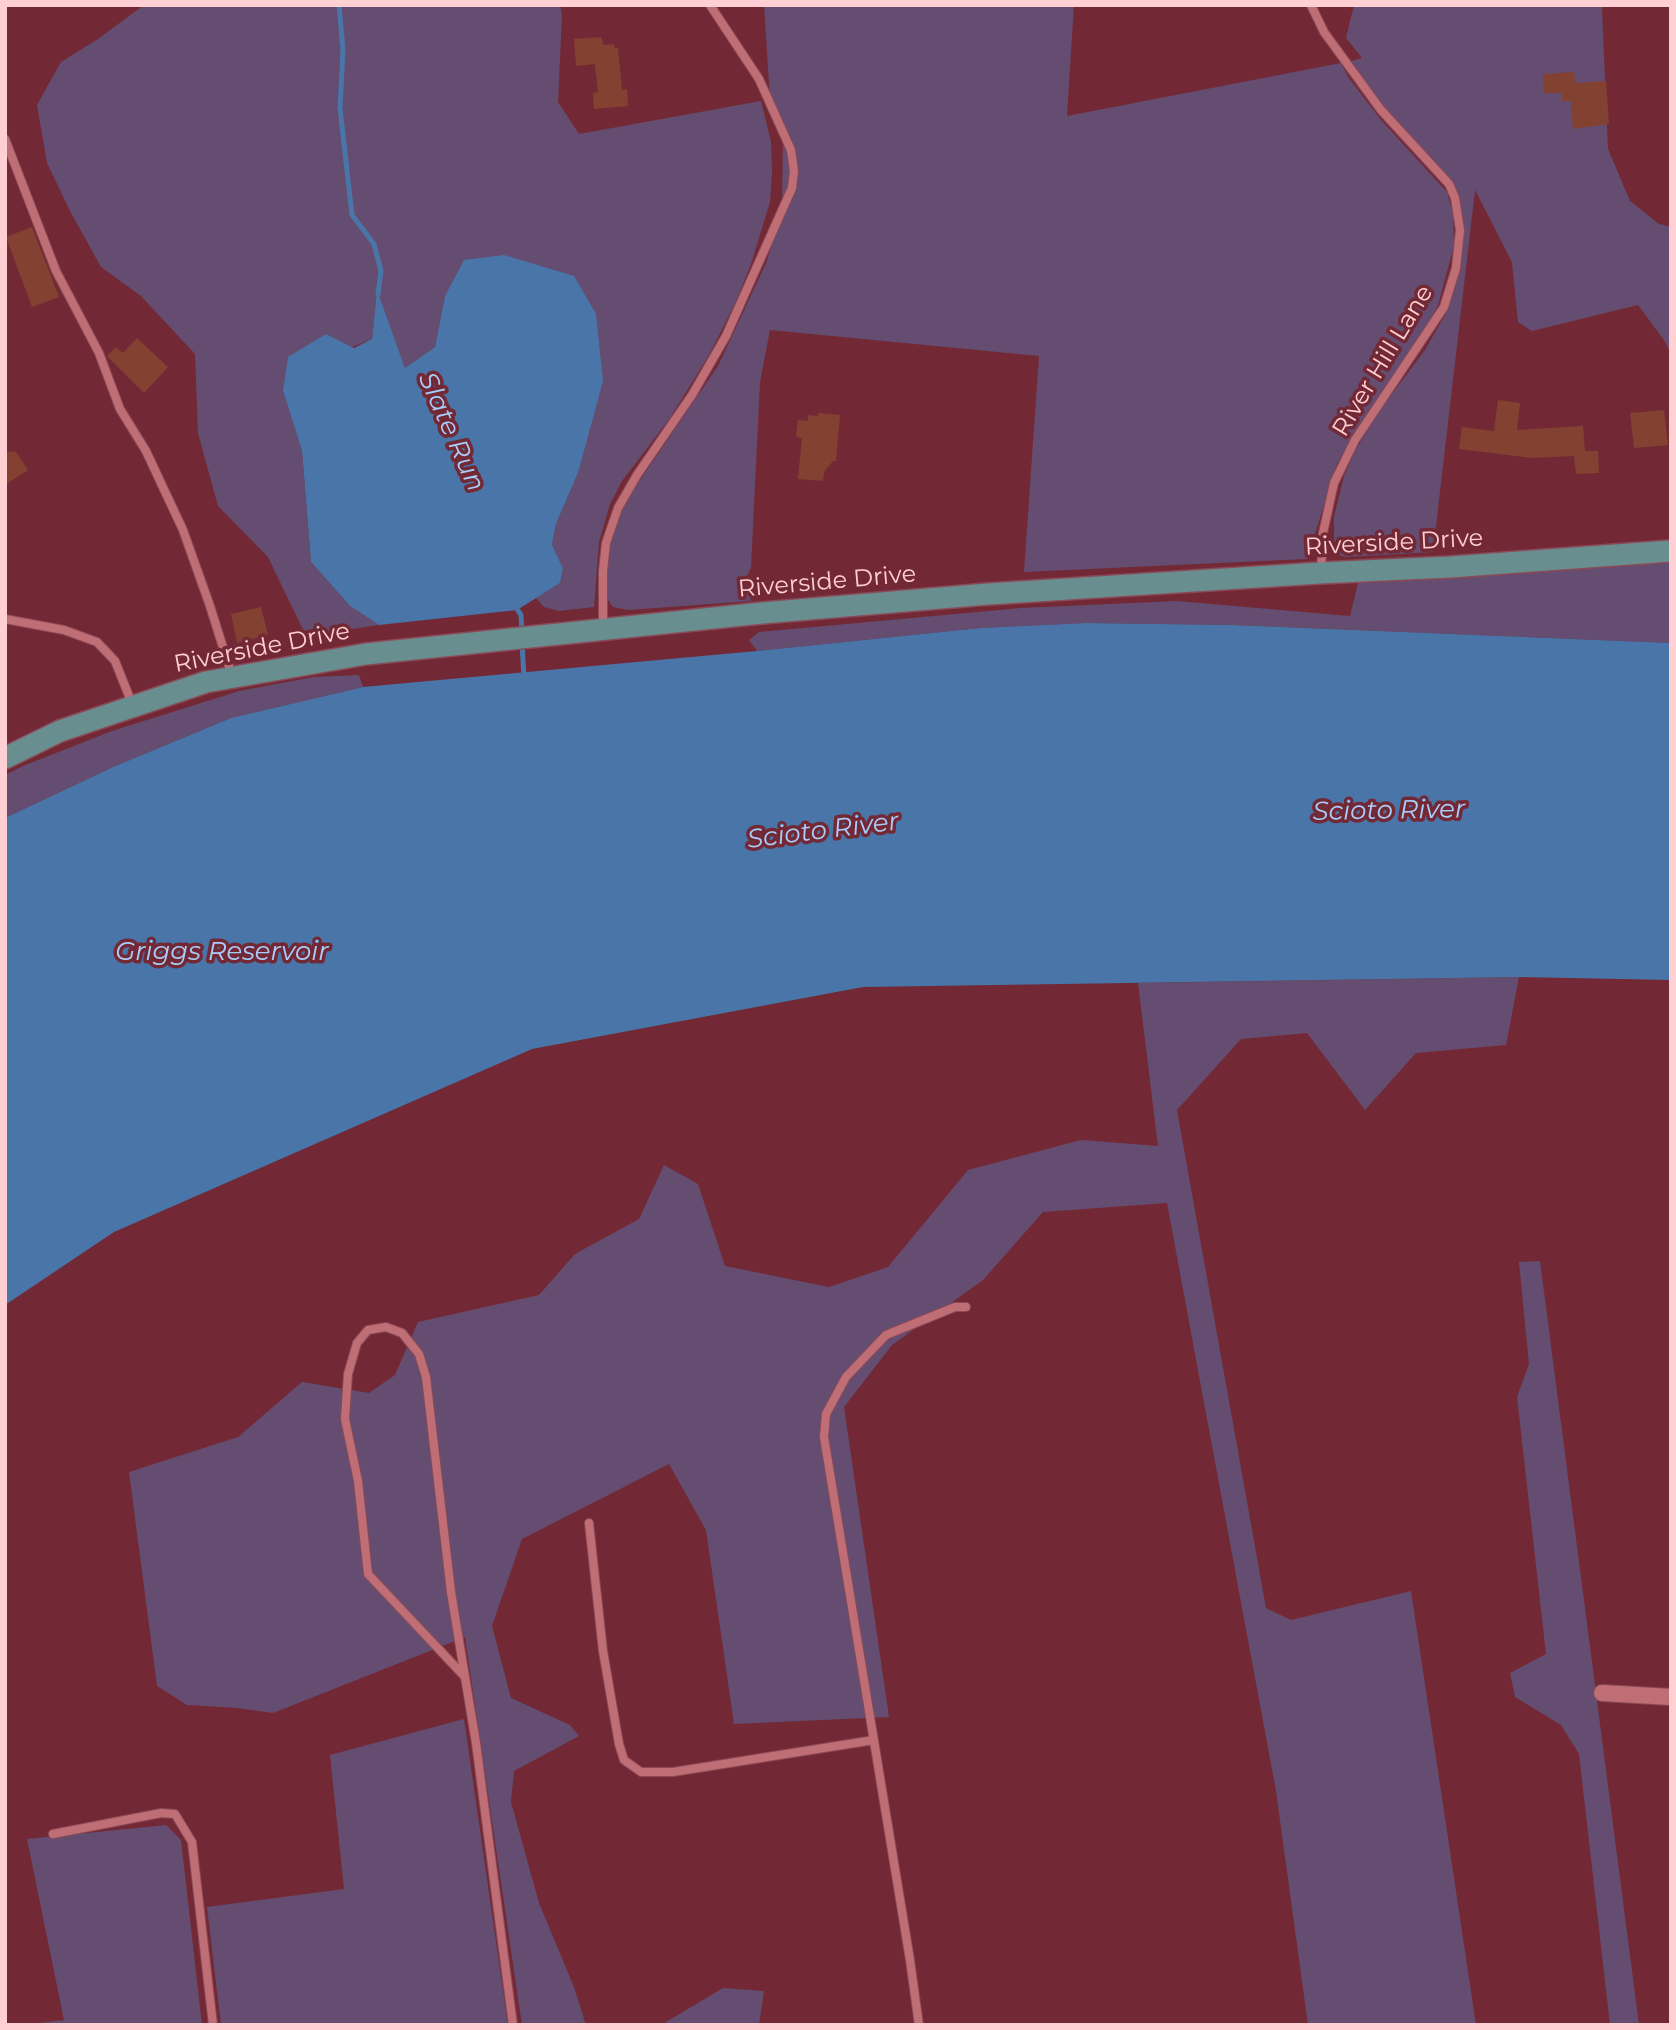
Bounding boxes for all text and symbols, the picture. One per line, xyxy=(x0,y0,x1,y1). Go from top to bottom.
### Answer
street label: River Hill Lane xyxy=(1327,280,1439,442)
water label: Slate Run xyxy=(411,368,491,496)
street label: Riverside Drive xyxy=(1304,524,1484,562)
street label: Riverside Drive xyxy=(737,560,917,604)
street label: Riverside Drive xyxy=(172,617,352,679)
water label: Scioto River xyxy=(1312,794,1466,828)
water label: Scioto River xyxy=(745,806,901,856)
water label: Griggs Reservoir xyxy=(115,936,329,968)

